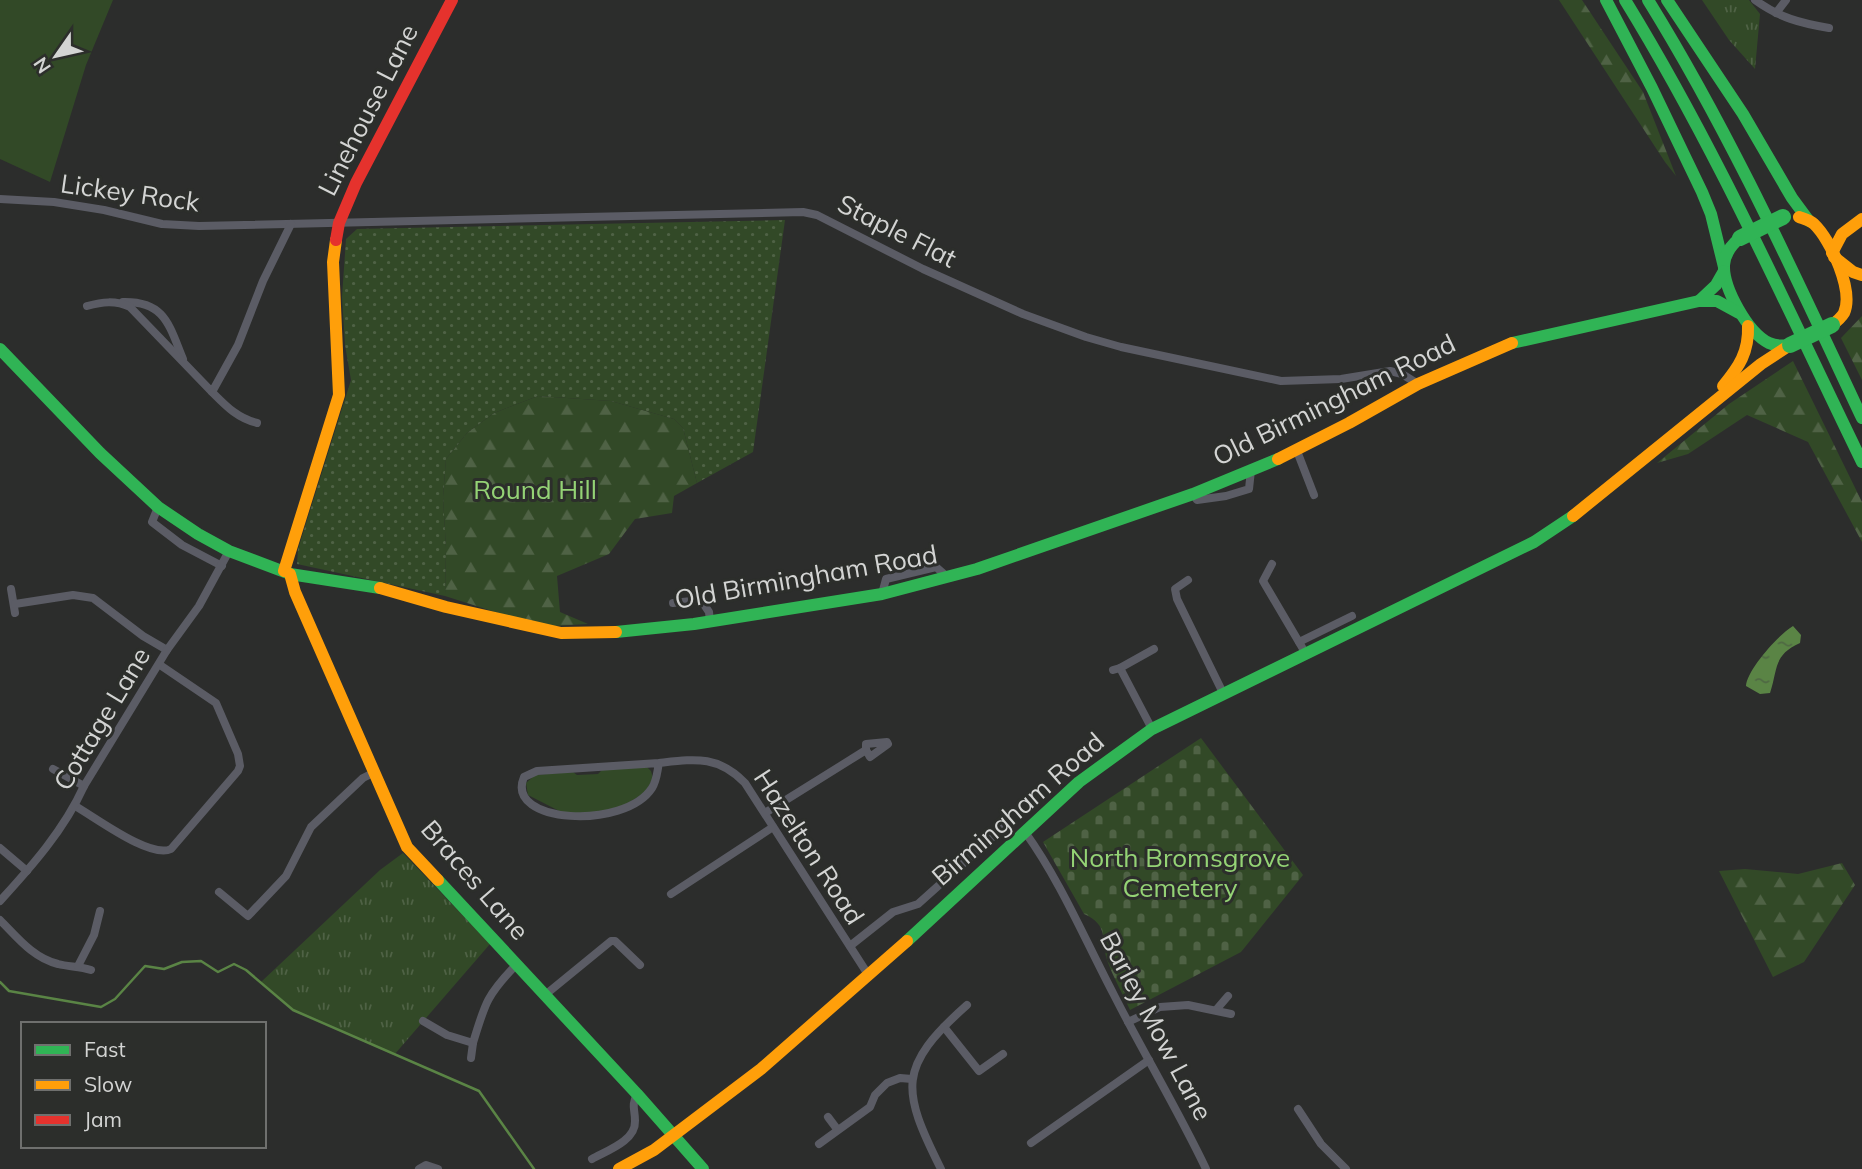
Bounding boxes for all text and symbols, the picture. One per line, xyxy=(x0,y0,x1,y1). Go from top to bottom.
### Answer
street label: Linehouse Lane xyxy=(310,19,425,201)
north arrow xyxy=(21,21,91,91)
text: N xyxy=(28,53,56,78)
street label: Lickey Rock xyxy=(59,166,202,219)
street label: Staple Flat xyxy=(832,187,962,275)
street label: Old Birmingham Road xyxy=(1207,326,1461,473)
park label: Round Hill xyxy=(473,473,597,506)
street label: Old Birmingham Road xyxy=(672,537,940,616)
street label: Cottage Lane xyxy=(46,641,157,796)
street label: Birmingham Road xyxy=(925,725,1111,892)
street label: Hazelton Road xyxy=(747,763,872,931)
street label: Braces Lane xyxy=(414,813,536,946)
park label: North Bromsgrove Cemetery xyxy=(1070,841,1290,904)
street label: Barley Mow Lane xyxy=(1093,926,1220,1126)
legend xyxy=(21,1022,266,1148)
text: Fast xyxy=(84,1036,126,1062)
text: Slow xyxy=(84,1071,132,1097)
text: Jam xyxy=(84,1106,122,1132)

